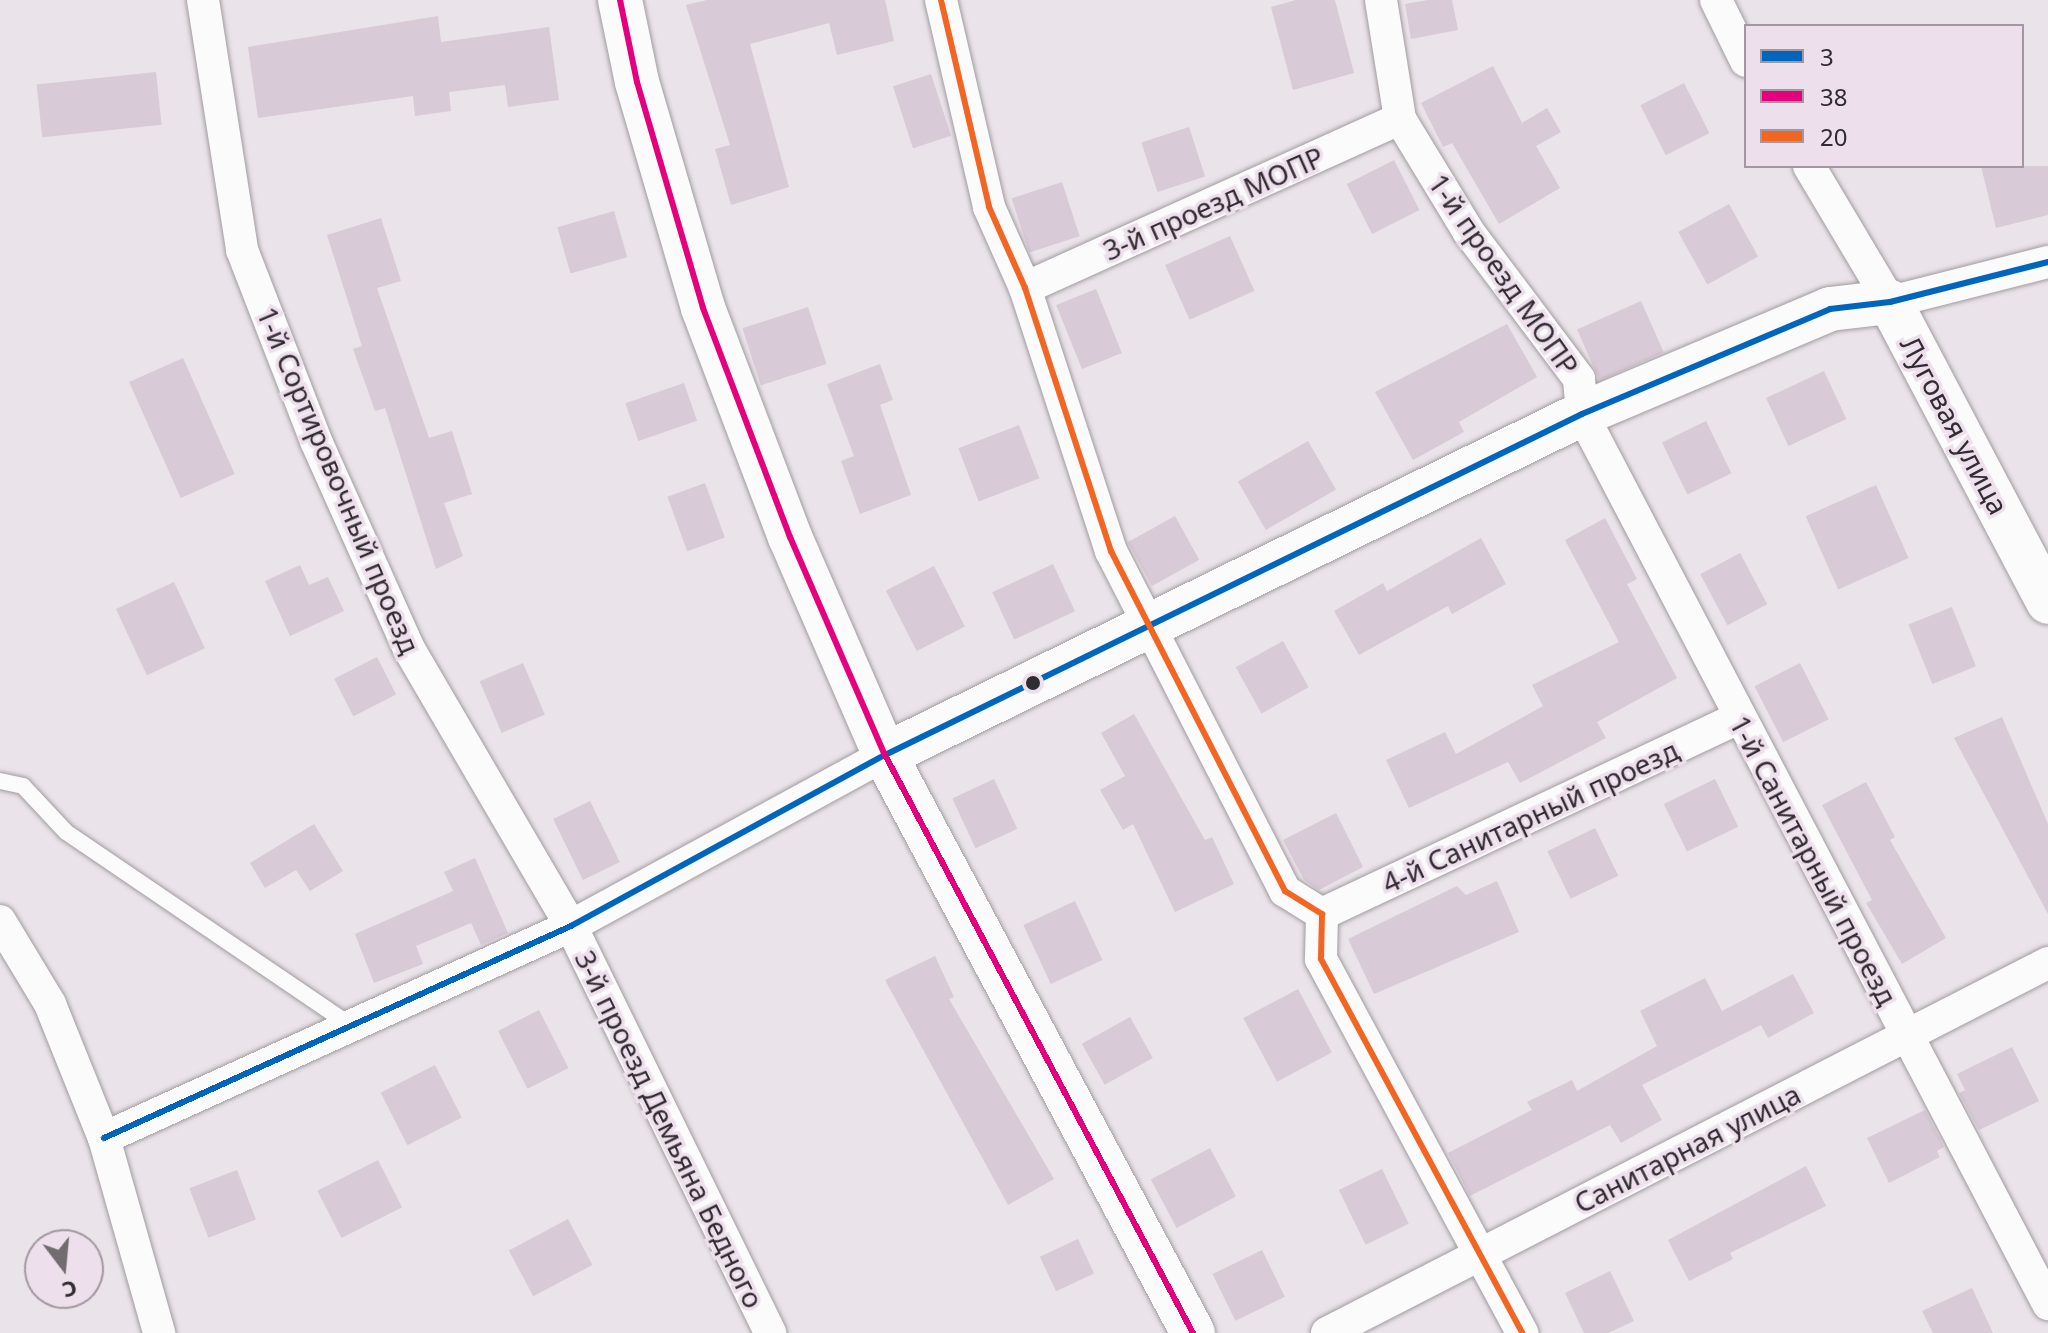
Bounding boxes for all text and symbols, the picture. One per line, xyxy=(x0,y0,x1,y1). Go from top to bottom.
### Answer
legend xyxy=(1744,24,2024,168)
text: 3 xyxy=(1820,40,1834,73)
text: 38 xyxy=(1820,80,1847,113)
text: 20 xyxy=(1820,120,1847,153)
street label: 3-й проезд МОПР xyxy=(1098,139,1328,267)
street label: 1-й проезд МОПР xyxy=(1422,167,1586,381)
street label: 1-й Сортировочный проезд xyxy=(251,302,427,658)
street label: Луговая улица xyxy=(1894,330,2016,520)
unlabelled marker xyxy=(1025,675,1041,691)
street label: 1-й Санитарный проезд xyxy=(1723,709,1905,1011)
street label: 4-й Санитарный проезд xyxy=(1376,732,1684,900)
street label: 3-й проезд Демьяна Бедного xyxy=(569,945,771,1313)
street label: Санитарная улица xyxy=(1568,1076,1806,1220)
north arrow xyxy=(24,1229,104,1309)
text: С xyxy=(59,1274,81,1307)

